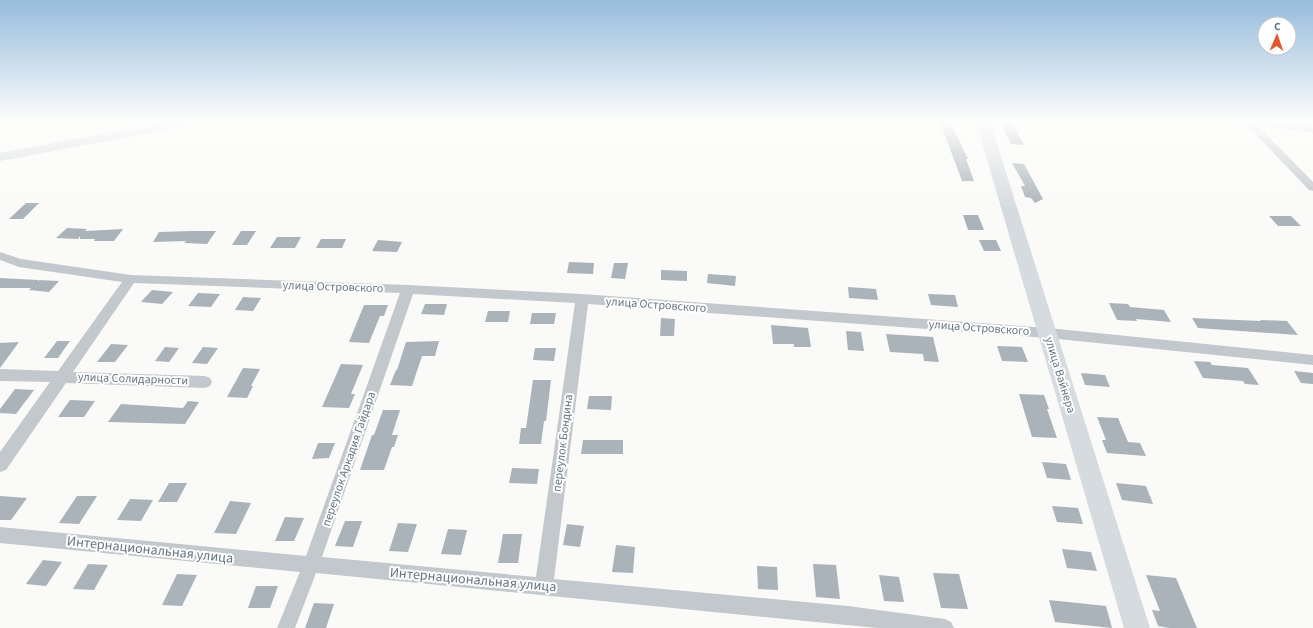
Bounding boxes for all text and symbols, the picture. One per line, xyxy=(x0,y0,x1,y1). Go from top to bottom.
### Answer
north arrow xyxy=(1257,16,1297,56)
text: С xyxy=(1274,19,1281,34)
street label: улица Островского xyxy=(282,277,384,297)
street label: улица Островского xyxy=(605,293,707,317)
street label: улица Островского xyxy=(928,316,1030,340)
street label: улица Вайнера xyxy=(1040,335,1080,415)
street label: улица Солидарности xyxy=(78,369,188,389)
street label: переулок Аркадия Гайдара xyxy=(318,389,380,529)
street label: переулок Бондина xyxy=(549,393,577,493)
street label: Интернациональная улица xyxy=(66,531,234,569)
street label: Интернациональная улица xyxy=(389,563,557,597)

